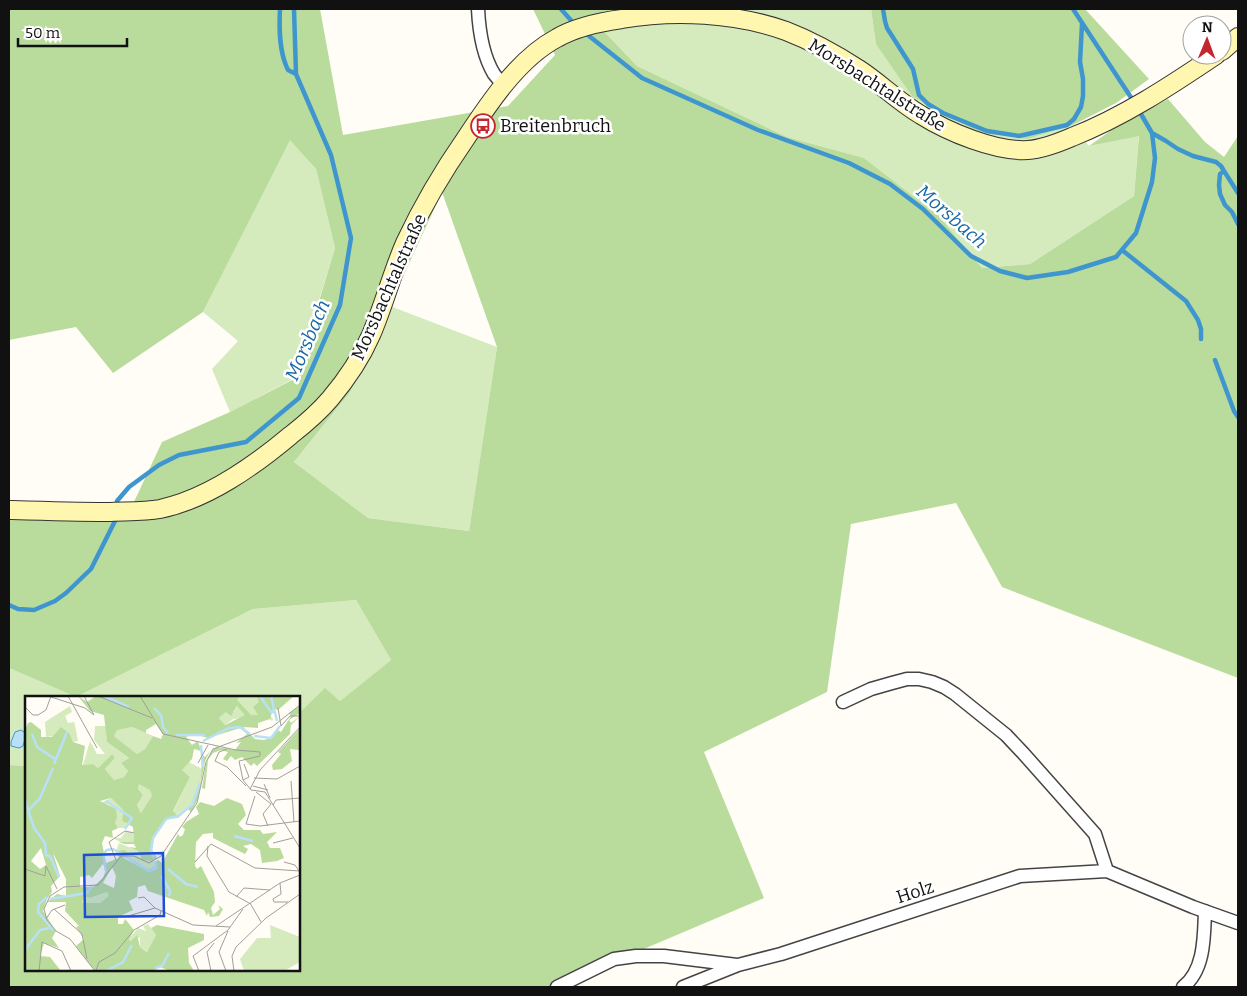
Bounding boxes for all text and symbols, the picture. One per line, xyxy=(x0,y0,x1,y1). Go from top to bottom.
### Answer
scale bar xyxy=(18,15,126,47)
north arrow xyxy=(1182,15,1232,65)
text: N xyxy=(1202,19,1213,36)
text: 50 m xyxy=(25,24,61,42)
street label: Morsbachtalstraße xyxy=(804,34,950,136)
bus stop icon: Breitenbruch xyxy=(470,113,496,139)
place label: Breitenbruch xyxy=(500,115,611,137)
water label: Morsbach xyxy=(912,180,991,253)
street label: Morsbachtalstraße xyxy=(347,210,431,364)
water label: Morsbach xyxy=(280,296,335,384)
inset map xyxy=(25,696,300,971)
street label: Holz xyxy=(893,876,937,908)

